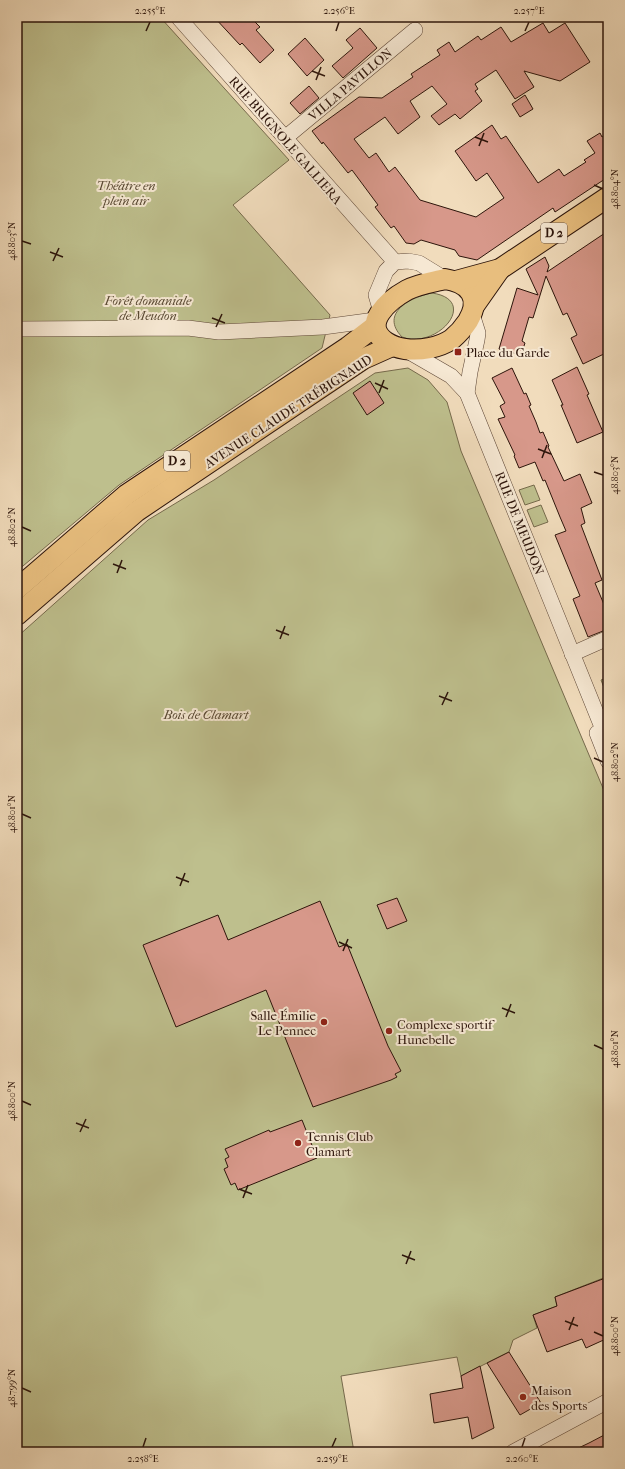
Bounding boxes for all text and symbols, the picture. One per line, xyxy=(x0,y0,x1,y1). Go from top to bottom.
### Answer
text: 2.255°E xyxy=(135,5,165,17)
text: 2.256°E xyxy=(323,5,355,17)
text: 2.257°E xyxy=(513,5,545,17)
street label: VILLA PAVILLON xyxy=(305,45,395,124)
street label: RUE BRIGNOLE GALLIERA xyxy=(226,73,346,208)
text: 48.804°N xyxy=(609,168,621,209)
park label: Théâtre en plein air xyxy=(97,178,155,208)
text: 48.803°N xyxy=(6,221,18,260)
road number: D 2 xyxy=(541,223,567,243)
park label: Forêt domaniale de Meudon xyxy=(104,293,192,323)
place label: Place du Garde xyxy=(466,345,550,360)
marker: Place du Garde xyxy=(453,347,463,357)
street label: AVENUE CLAUDE TRÉBIGNAUD xyxy=(201,352,375,472)
road number: D 2 xyxy=(164,451,190,471)
text: 48.803°N xyxy=(609,455,621,494)
street label: RUE DE MEUDON xyxy=(492,469,547,577)
text: 48.802°N xyxy=(6,507,18,547)
park label: Bois de Clamart xyxy=(162,707,250,722)
text: 48.802°N xyxy=(609,742,621,782)
text: 48.801°N xyxy=(6,795,18,833)
place label: Salle Émilie Le Pennec xyxy=(251,1008,317,1038)
marker: Salle Émilie Le Pennec xyxy=(319,1017,329,1027)
place label: Complexe sportif Hunebelle xyxy=(397,1017,495,1047)
marker: Complexe sportif Hunebelle xyxy=(384,1026,394,1036)
text: 48.801°N xyxy=(609,1030,621,1068)
text: 48.800°N xyxy=(6,1081,18,1121)
place label: Tennis Club Clamart xyxy=(306,1129,373,1159)
marker: Tennis Club Clamart xyxy=(293,1138,303,1148)
text: 48.800°N xyxy=(609,1316,621,1356)
text: 48.799°N xyxy=(6,1368,18,1407)
place label: Maison des Sports xyxy=(531,1383,588,1413)
marker: Maison des Sports xyxy=(518,1392,528,1402)
text: 2.258°E xyxy=(127,1453,159,1465)
text: 2.259°E xyxy=(316,1453,348,1465)
text: 2.260°E xyxy=(506,1453,538,1465)

